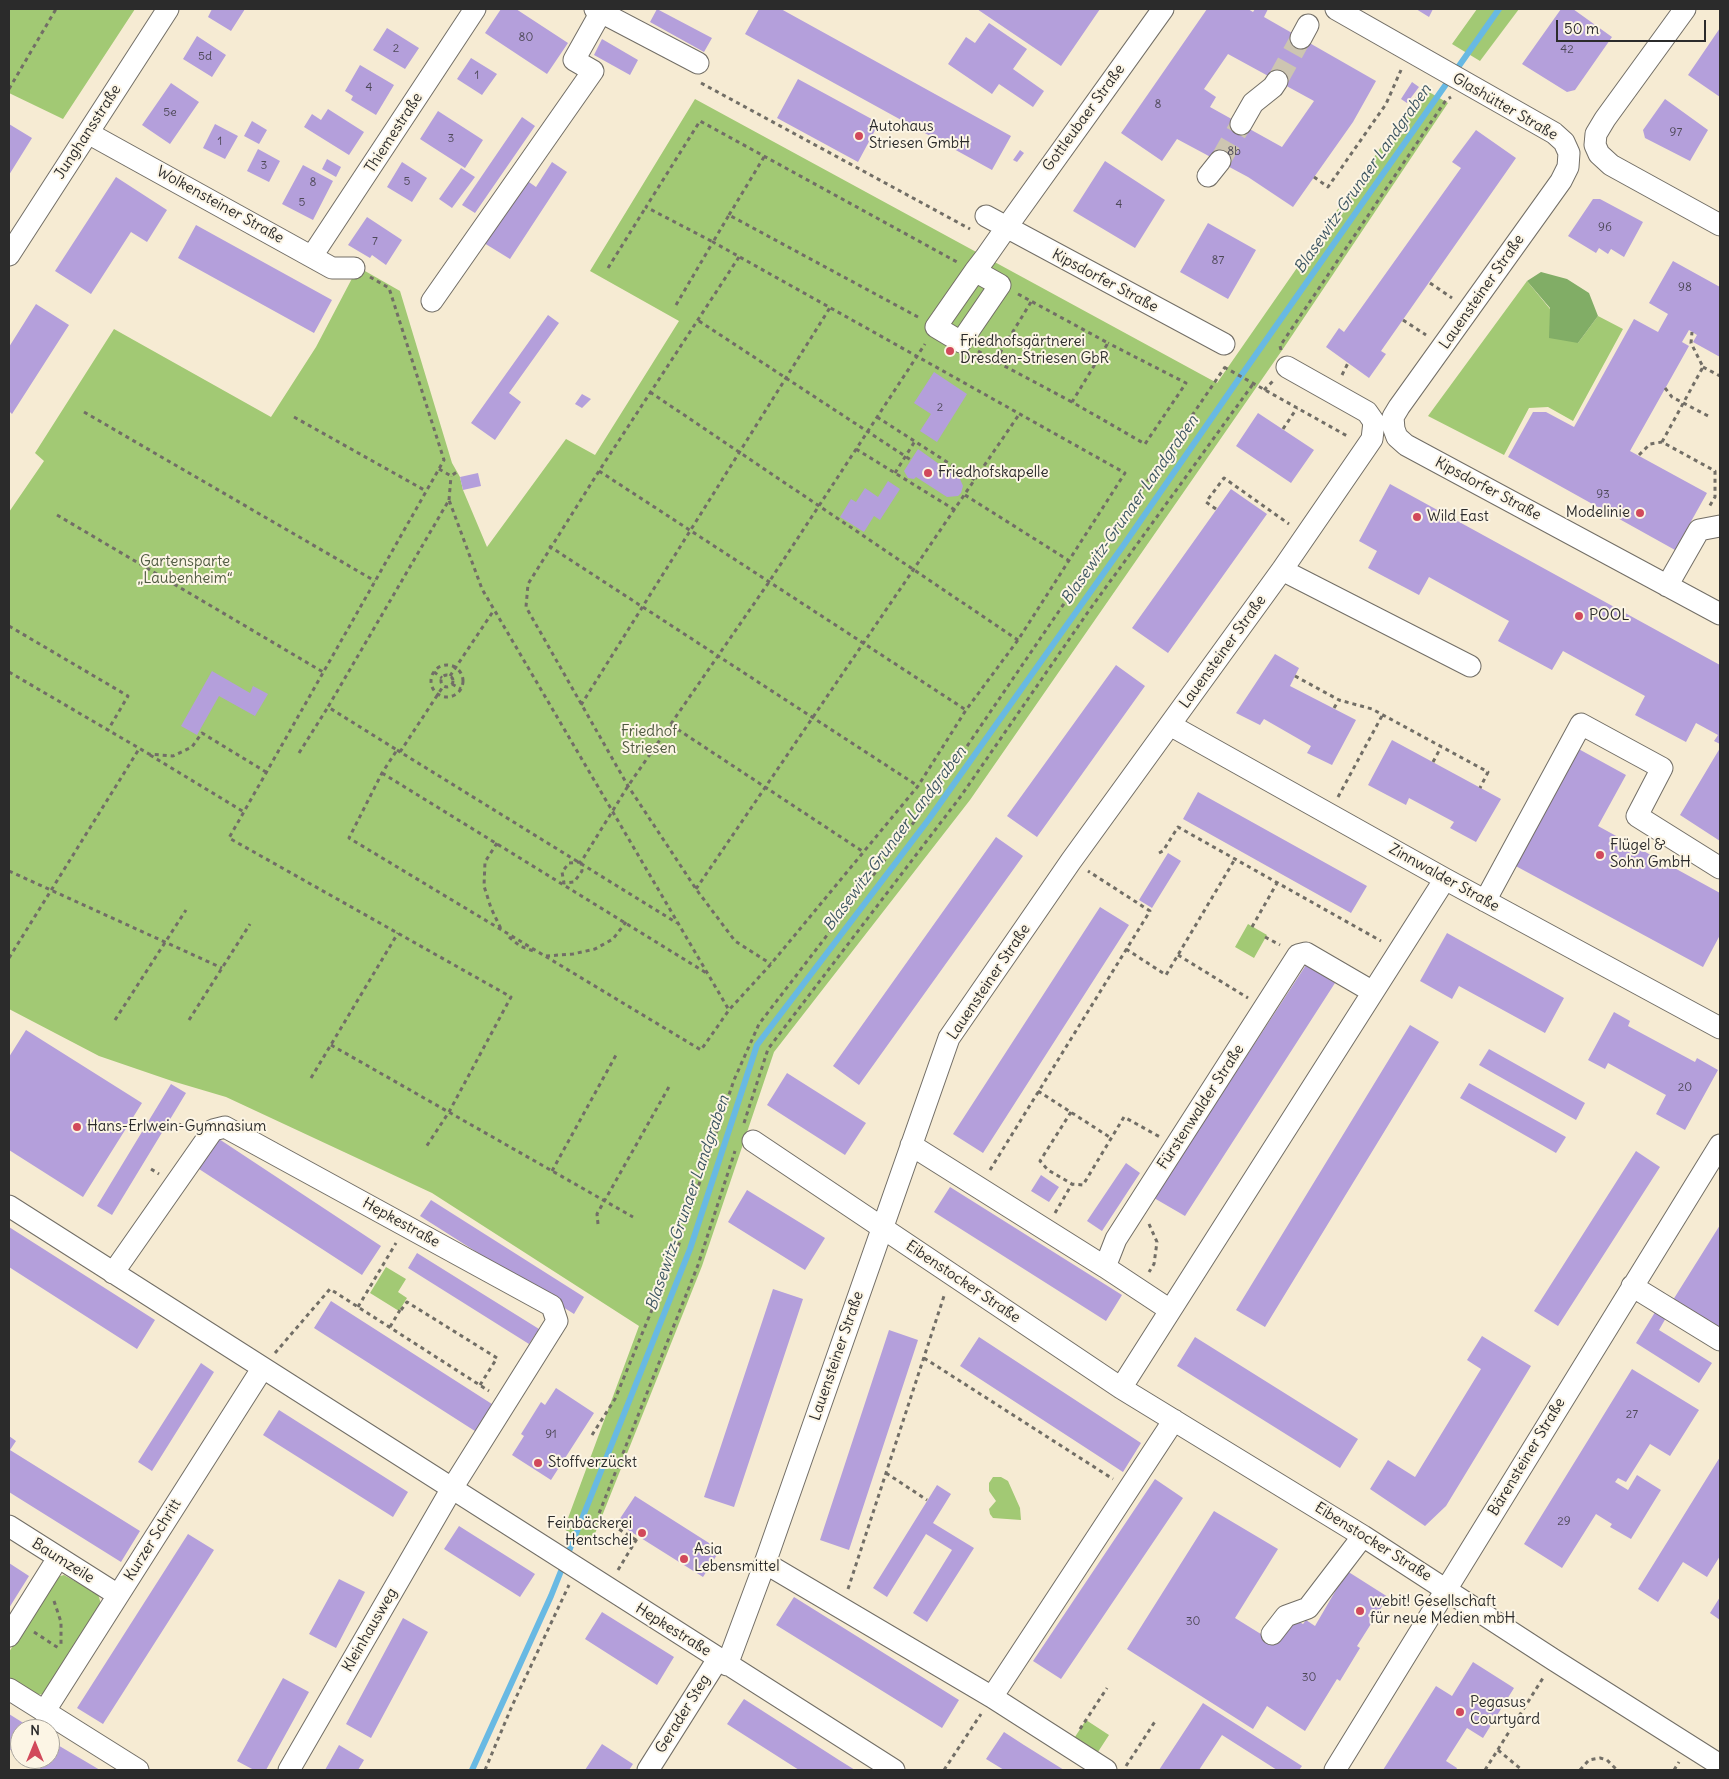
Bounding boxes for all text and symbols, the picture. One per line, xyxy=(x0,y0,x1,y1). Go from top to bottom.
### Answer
scale bar xyxy=(1559,10,1709,42)
text: 50 m xyxy=(1564,19,1599,38)
house number: 80 xyxy=(519,31,533,45)
house number: 2 xyxy=(393,42,399,56)
house number: 42 xyxy=(1560,43,1574,57)
house number: 5d xyxy=(198,50,212,64)
street label: Gottleubaer Straße xyxy=(1039,61,1129,175)
house number: 1 xyxy=(475,69,479,83)
street label: Glashütter Straße xyxy=(1449,70,1561,144)
street label: Junghansstraße xyxy=(51,81,125,183)
house number: 4 xyxy=(366,81,372,95)
water label: Blasewitz‐Grunaer Landgraben xyxy=(1290,81,1436,277)
street label: Thiemestraße xyxy=(361,90,427,176)
house number: 8 xyxy=(1155,98,1161,112)
house number: 5e xyxy=(163,106,177,120)
place label: Autohaus Striesen GmbH xyxy=(869,118,970,153)
house number: 97 xyxy=(1670,126,1682,140)
marker: Autohaus Striesen GmbH xyxy=(853,130,865,142)
house number: 3 xyxy=(448,132,454,146)
house number: 1 xyxy=(218,135,222,149)
house number: 8b xyxy=(1227,145,1241,159)
house number: 3 xyxy=(261,159,267,173)
street label: Wolkensteiner Straße xyxy=(153,163,287,247)
house number: 5 xyxy=(404,175,410,189)
house number: 8 xyxy=(310,176,316,190)
house number: 5 xyxy=(299,196,305,210)
house number: 4 xyxy=(1116,198,1122,212)
house number: 96 xyxy=(1598,221,1612,235)
street label: Lauensteiner Straße xyxy=(1436,231,1528,353)
house number: 7 xyxy=(372,235,378,249)
street label: Kipsdorfer Straße xyxy=(1049,245,1161,317)
house number: 87 xyxy=(1212,254,1224,268)
house number: 98 xyxy=(1678,281,1692,295)
place label: Friedhofsgärtnerei Dresden-Striesen GbR xyxy=(960,333,1109,368)
marker: Friedhofsgärtnerei Dresden-Striesen GbR xyxy=(944,345,956,357)
house number: 2 xyxy=(937,401,943,415)
water label: Blasewitz‐Grunaer Landgraben xyxy=(1057,412,1203,608)
street label: Kipsdorfer Straße xyxy=(1432,453,1544,525)
place label: Friedhofskapelle xyxy=(938,464,1049,482)
marker: Friedhofskapelle xyxy=(922,467,934,479)
house number: 93 xyxy=(1596,488,1610,502)
place label: Modelinie xyxy=(1566,504,1630,522)
marker: Modelinie xyxy=(1634,507,1646,519)
place label: Wild East xyxy=(1427,508,1489,526)
marker: Wild East xyxy=(1411,511,1423,523)
park label: Gartensparte „Laubenheim“ xyxy=(137,553,233,588)
street label: Lauensteiner Straße xyxy=(1176,592,1270,712)
place label: POOL xyxy=(1589,607,1629,625)
marker: POOL xyxy=(1573,610,1585,622)
park label: Friedhof Striesen xyxy=(621,723,677,758)
water label: Blasewitz‐Grunaer Landgraben xyxy=(819,743,971,935)
place label: Flügel & Sohn GmbH xyxy=(1610,837,1691,872)
street label: Zinnwalder Straße xyxy=(1386,840,1502,916)
marker: Flügel & Sohn GmbH xyxy=(1594,849,1606,861)
street label: Lauensteiner Straße xyxy=(944,921,1034,1043)
street label: Fürstenwalder Straße xyxy=(1154,1041,1248,1173)
house number: 20 xyxy=(1678,1081,1692,1095)
water label: Blasewitz‐Grunaer Landgraben xyxy=(642,1093,734,1313)
place label: Hans-Erlwein-Gymnasium xyxy=(87,1118,266,1136)
marker: Hans-Erlwein-Gymnasium xyxy=(71,1121,83,1133)
street label: Hepkestraße xyxy=(359,1194,443,1252)
street label: Eibenstocker Straße xyxy=(902,1237,1024,1327)
street label: Lauensteiner Straße xyxy=(806,1289,868,1423)
street label: Bärensteiner Straße xyxy=(1485,1395,1569,1519)
house number: 27 xyxy=(1626,1408,1638,1422)
house number: 91 xyxy=(545,1428,557,1442)
place label: Stoffverzückt xyxy=(548,1454,637,1472)
marker: Stoffverzückt xyxy=(532,1457,544,1469)
street label: Kurzer Schritt xyxy=(121,1496,185,1584)
street label: Eibenstocker Straße xyxy=(1311,1499,1435,1585)
place label: Feinbäckerei Hentschel xyxy=(547,1515,632,1550)
house number: 29 xyxy=(1557,1515,1571,1529)
marker: Feinbäckerei Hentschel xyxy=(636,1527,648,1539)
street label: Baumzeile xyxy=(29,1535,97,1587)
place label: Asia Lebensmittel xyxy=(694,1541,780,1576)
marker: Asia Lebensmittel xyxy=(678,1553,690,1565)
street label: Kleinhausweg xyxy=(339,1585,401,1675)
place label: webit! Gesellschaft für neue Medien mbH xyxy=(1370,1593,1515,1628)
street label: Hepkestraße xyxy=(632,1600,714,1660)
marker: webit! Gesellschaft für neue Medien mbH xyxy=(1354,1605,1366,1617)
house number: 30 xyxy=(1186,1615,1200,1629)
street label: Gerader Steg xyxy=(652,1671,714,1757)
house number: 30 xyxy=(1302,1671,1316,1685)
place label: Pegasus Courtyard xyxy=(1470,1694,1540,1729)
marker: Pegasus Courtyard xyxy=(1454,1706,1466,1718)
north arrow xyxy=(10,1719,60,1769)
text: N xyxy=(30,1721,40,1739)

